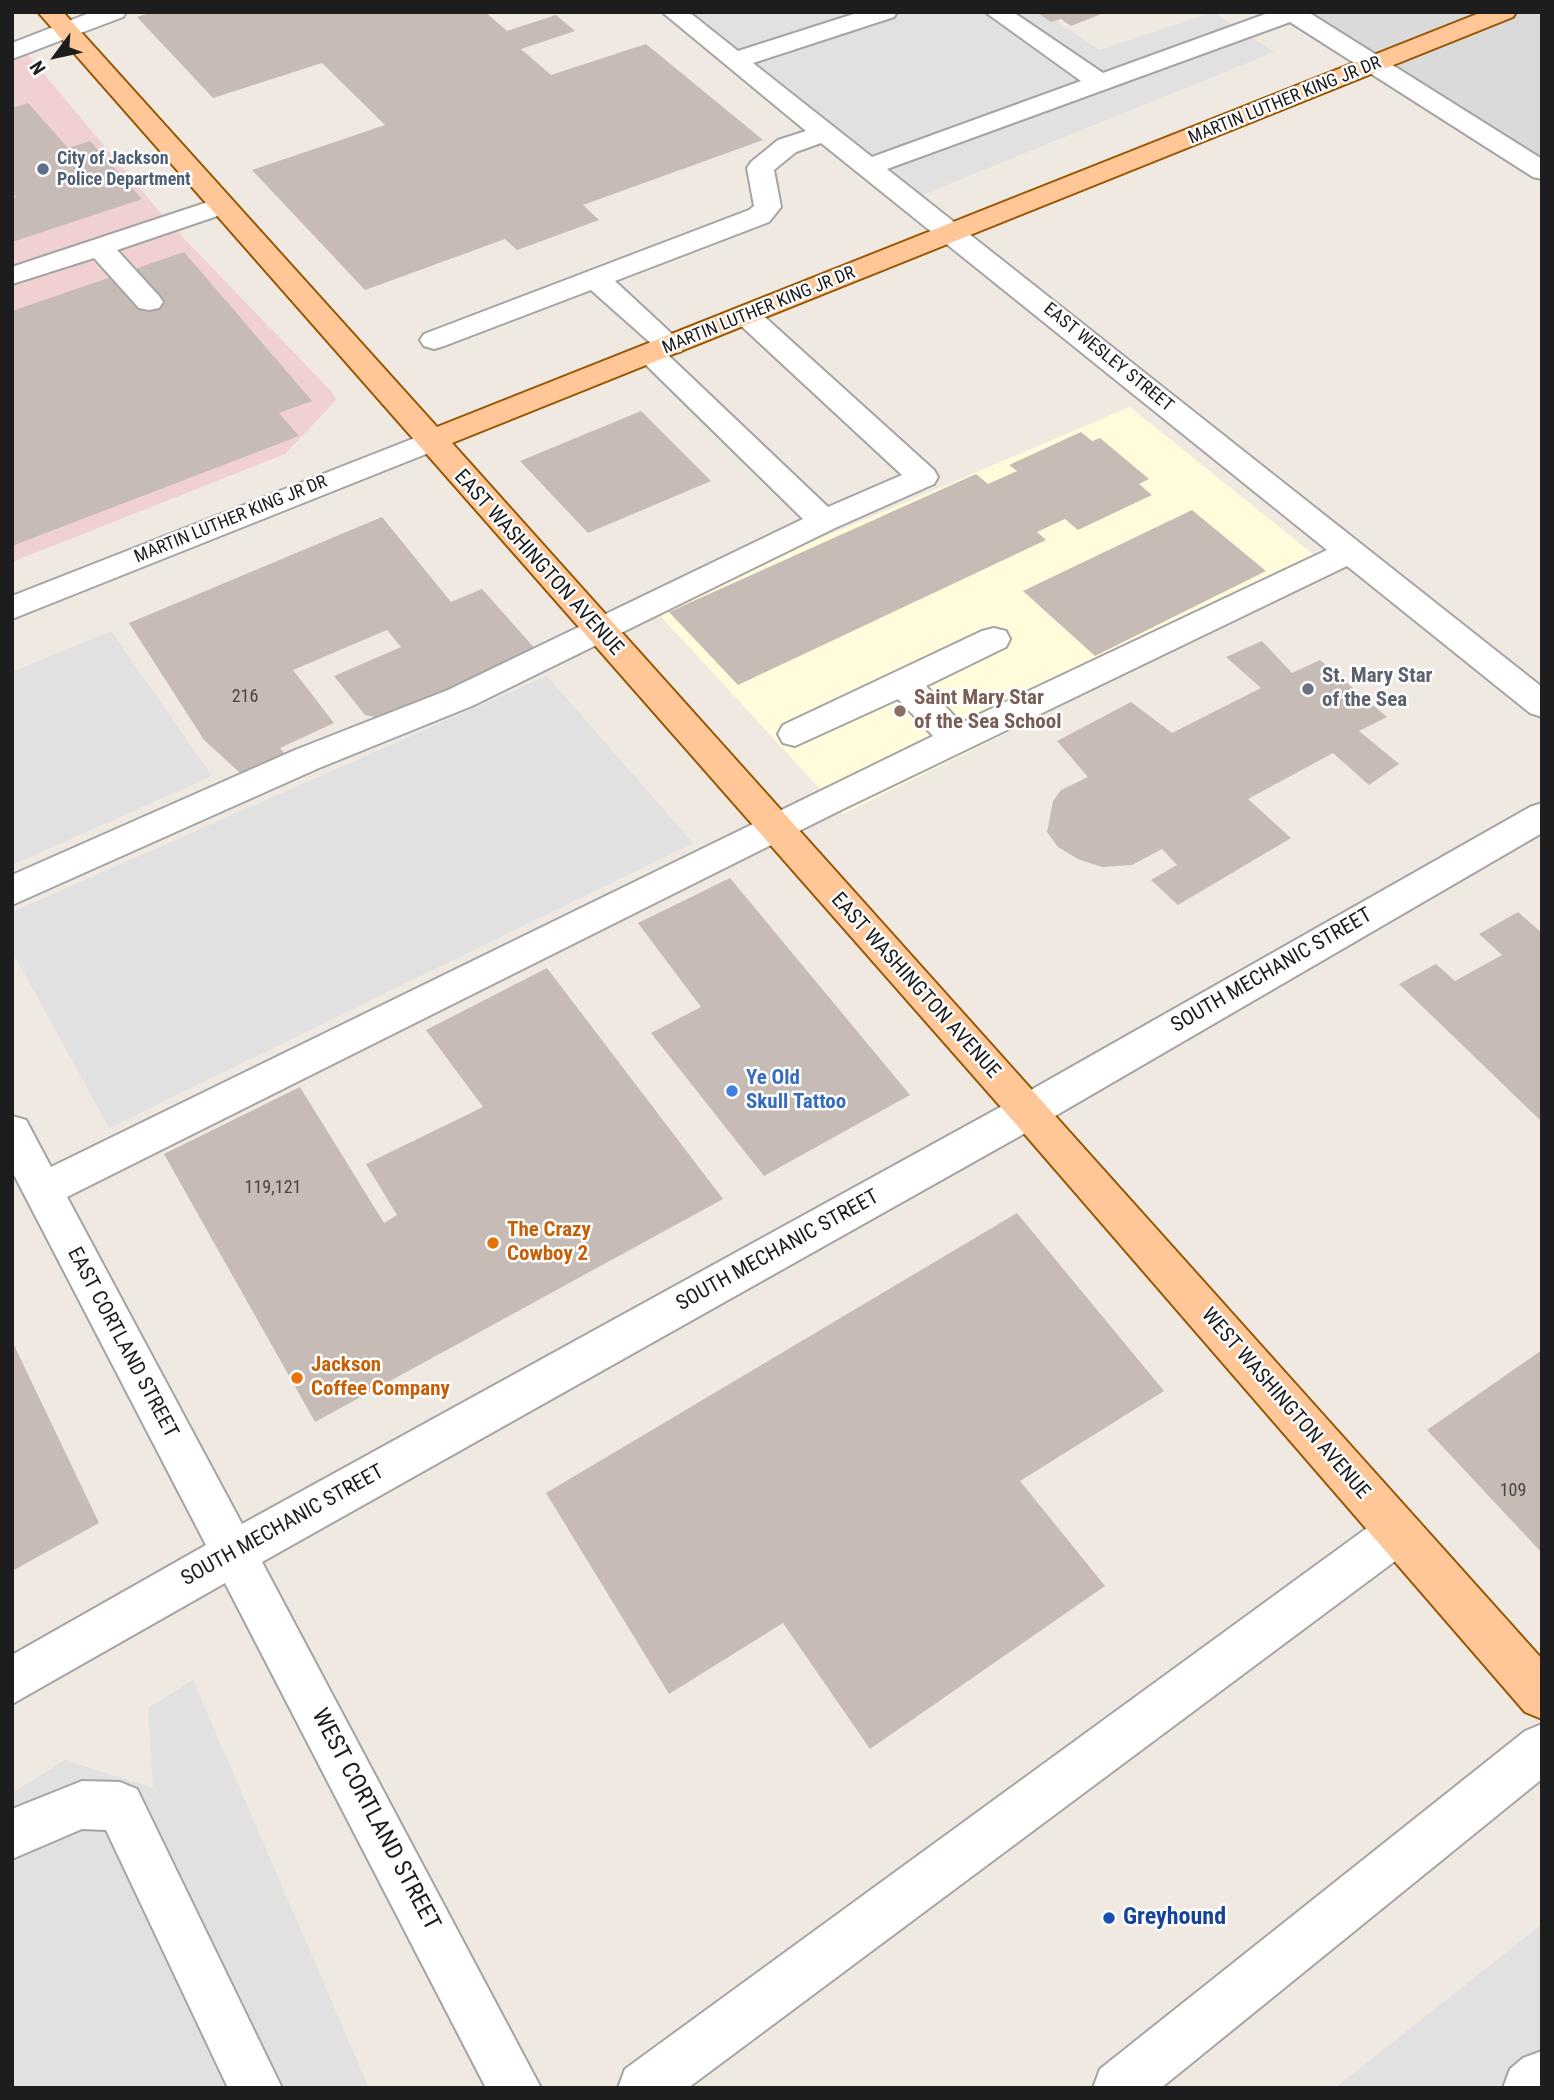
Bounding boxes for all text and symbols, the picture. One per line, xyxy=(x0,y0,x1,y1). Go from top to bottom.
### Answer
north arrow xyxy=(21,21,91,91)
street label: MARTIN LUTHER KING JR DR xyxy=(1185,52,1385,150)
text: N xyxy=(25,57,51,79)
place label: City of Jackson Police Department xyxy=(57,148,191,190)
marker: City of Jackson Police Department xyxy=(35,161,51,177)
street label: MARTIN LUTHER KING JR DR xyxy=(659,262,859,360)
street label: EAST WESLEY STREET xyxy=(1039,299,1177,417)
street label: EAST WASHINGTON AVENUE xyxy=(448,465,628,661)
street label: MARTIN LUTHER KING JR DR xyxy=(131,471,331,569)
place label: St. Mary Star of the Sea xyxy=(1322,664,1432,714)
marker: St. Mary Star of the Sea xyxy=(1300,681,1316,697)
house number: 216 xyxy=(232,686,258,708)
place label: Saint Mary Star of the Sea School xyxy=(914,686,1061,736)
marker: Saint Mary Star of the Sea School xyxy=(892,703,908,719)
street label: EAST WASHINGTON AVENUE xyxy=(825,888,1005,1084)
street label: SOUTH MECHANIC STREET xyxy=(1167,903,1377,1039)
place label: Ye Old Skull Tattoo xyxy=(746,1066,846,1116)
marker: Ye Old Skull Tattoo xyxy=(724,1083,740,1099)
house number: 119,121 xyxy=(245,1177,301,1199)
street label: SOUTH MECHANIC STREET xyxy=(672,1185,884,1317)
place label: The Crazy Cowboy 2 xyxy=(507,1218,591,1268)
marker: The Crazy Cowboy 2 xyxy=(485,1235,501,1251)
street label: EAST CORTLAND STREET xyxy=(61,1243,183,1443)
street label: WEST WASHINGTON AVENUE xyxy=(1195,1303,1375,1505)
place label: Jackson Coffee Company xyxy=(311,1353,450,1403)
marker: Jackson Coffee Company xyxy=(289,1370,305,1386)
street label: SOUTH MECHANIC STREET xyxy=(177,1460,389,1592)
house number: 109 xyxy=(1500,1480,1526,1502)
street label: WEST CORTLAND STREET xyxy=(304,1704,446,1936)
place label: Greyhound xyxy=(1123,1904,1226,1932)
marker: Greyhound xyxy=(1101,1910,1117,1926)

